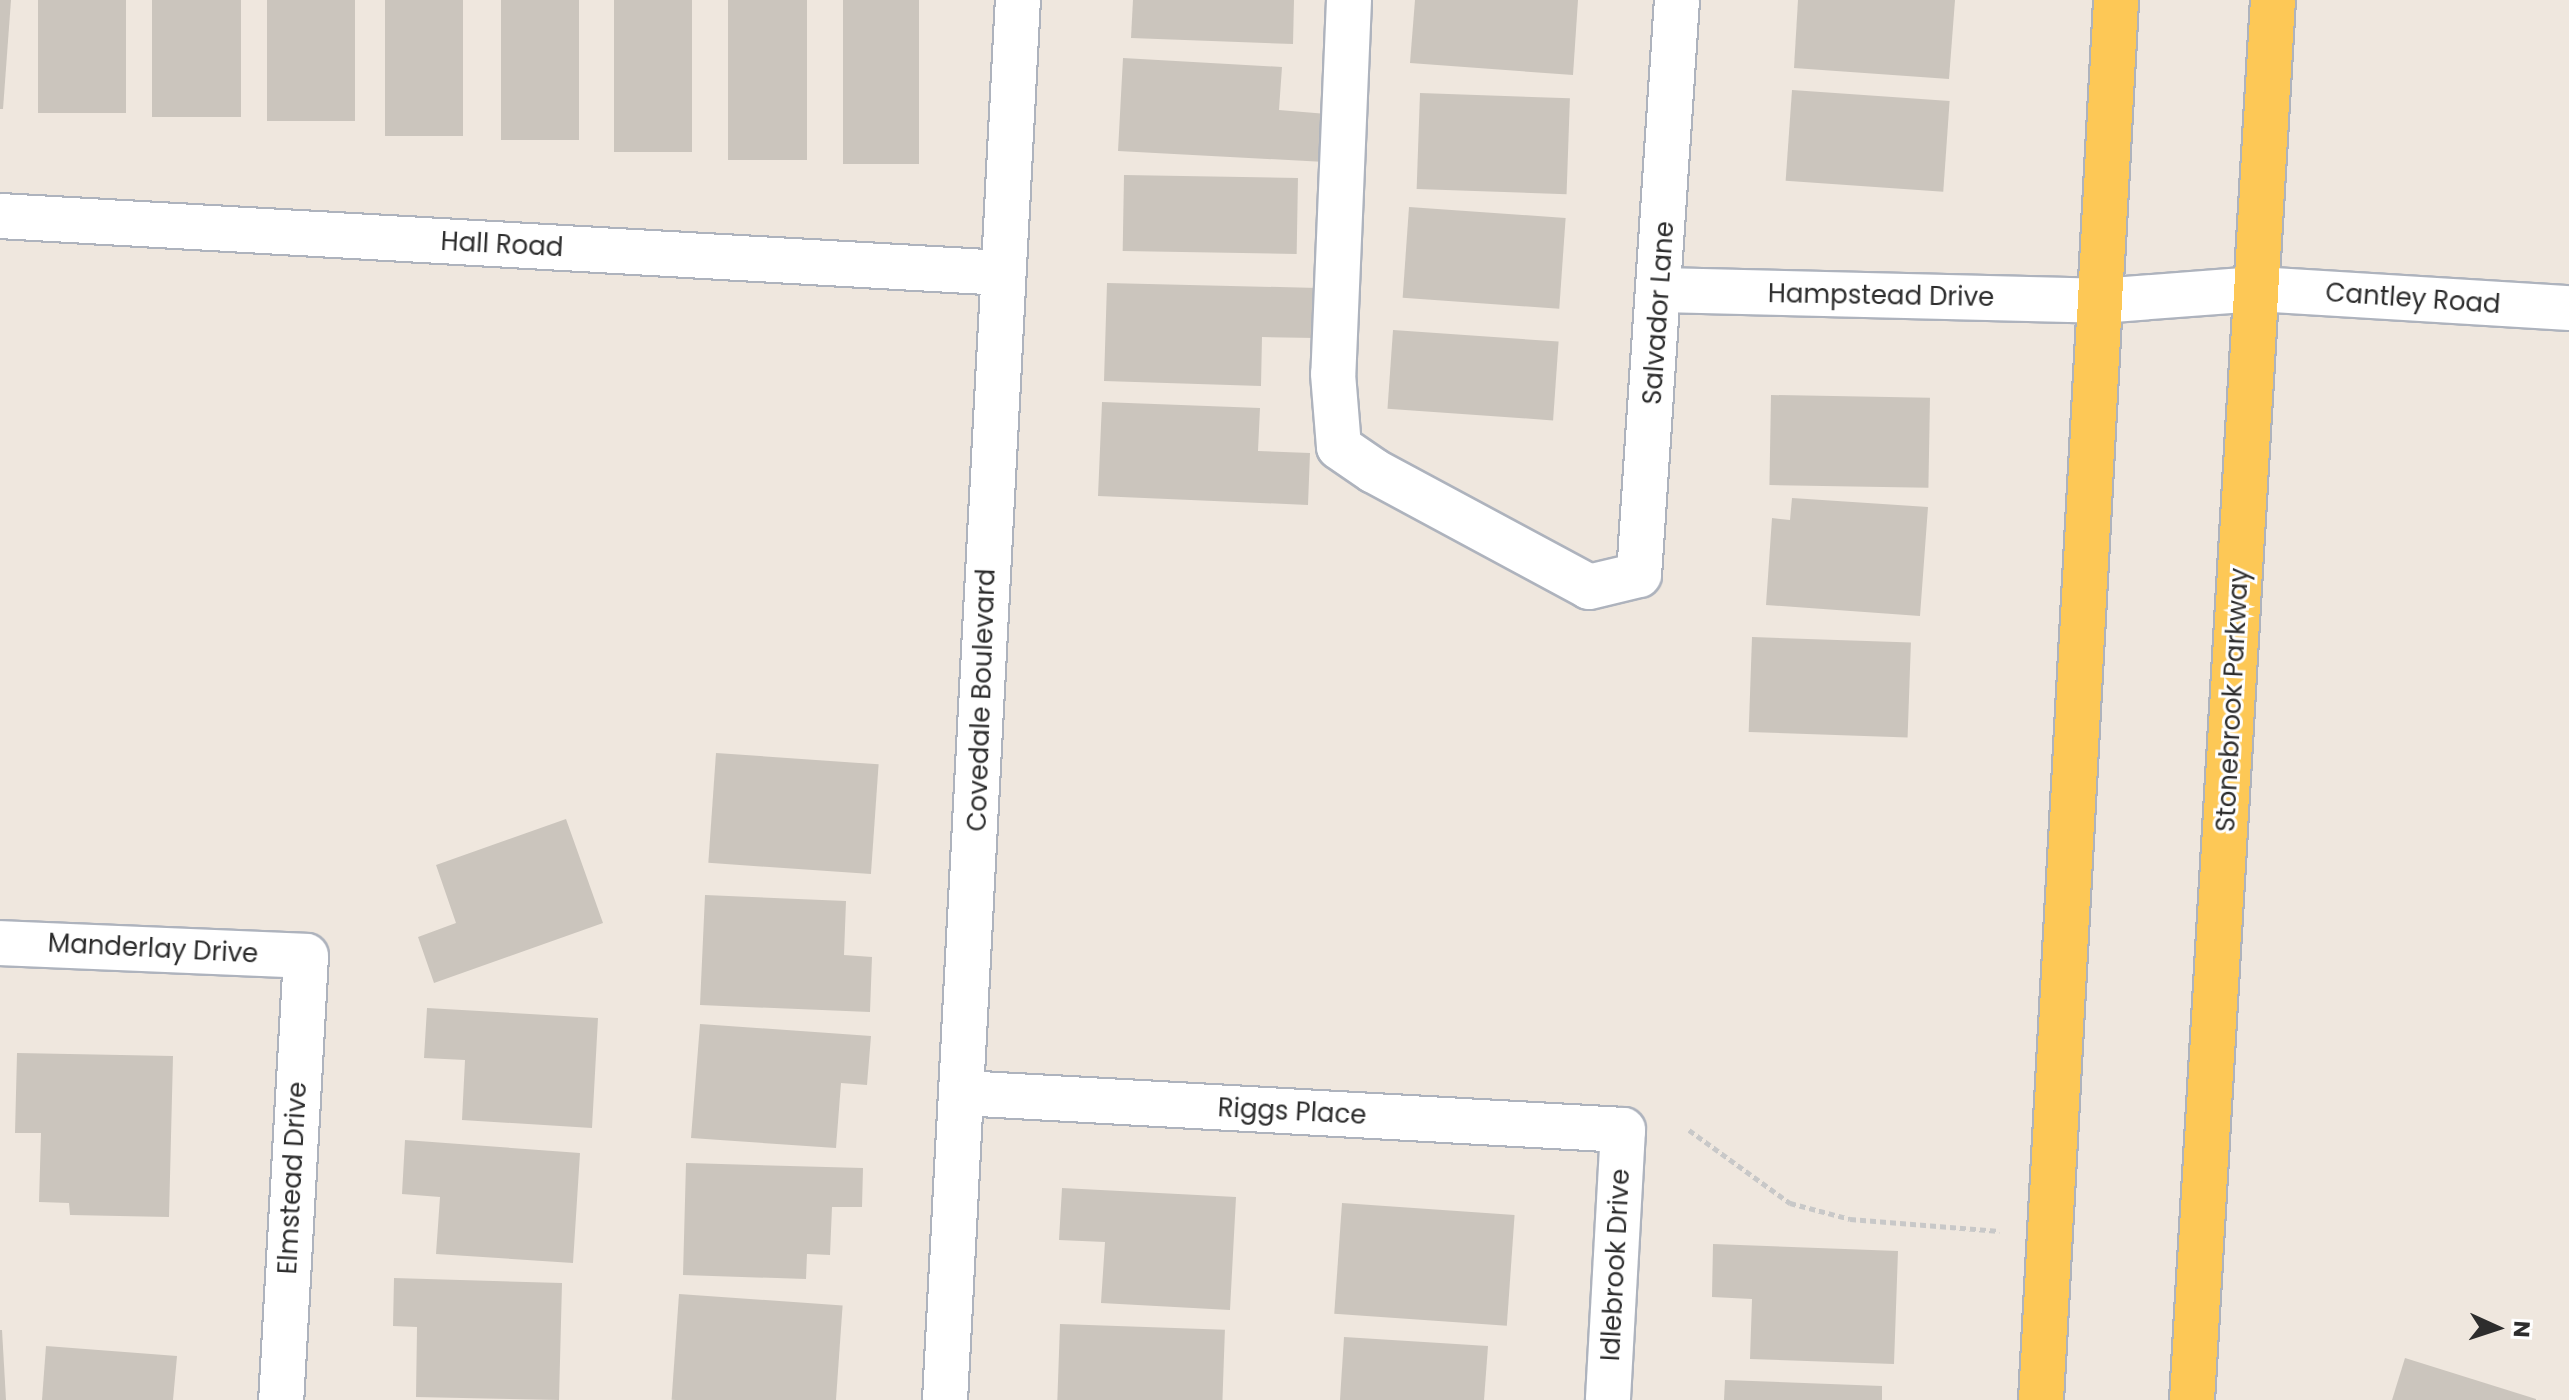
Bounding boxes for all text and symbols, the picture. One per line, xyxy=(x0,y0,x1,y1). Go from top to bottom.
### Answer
street label: Salvador Lane xyxy=(1637,220,1681,406)
street label: Hall Road xyxy=(440,226,564,264)
street label: Cantley Road xyxy=(2324,277,2502,321)
street label: Hampstead Drive xyxy=(1768,278,1994,314)
street label: Stonebrook Parkway xyxy=(2211,567,2255,833)
street label: Covedale Boulevard xyxy=(962,568,1002,832)
street label: Manderlay Drive xyxy=(47,928,259,970)
street label: Elmstead Drive xyxy=(272,1081,314,1275)
street label: Riggs Place xyxy=(1217,1093,1367,1131)
street label: Idlebrook Drive xyxy=(1595,1168,1637,1362)
north arrow xyxy=(2457,1288,2537,1368)
text: N xyxy=(2506,1320,2537,1338)

